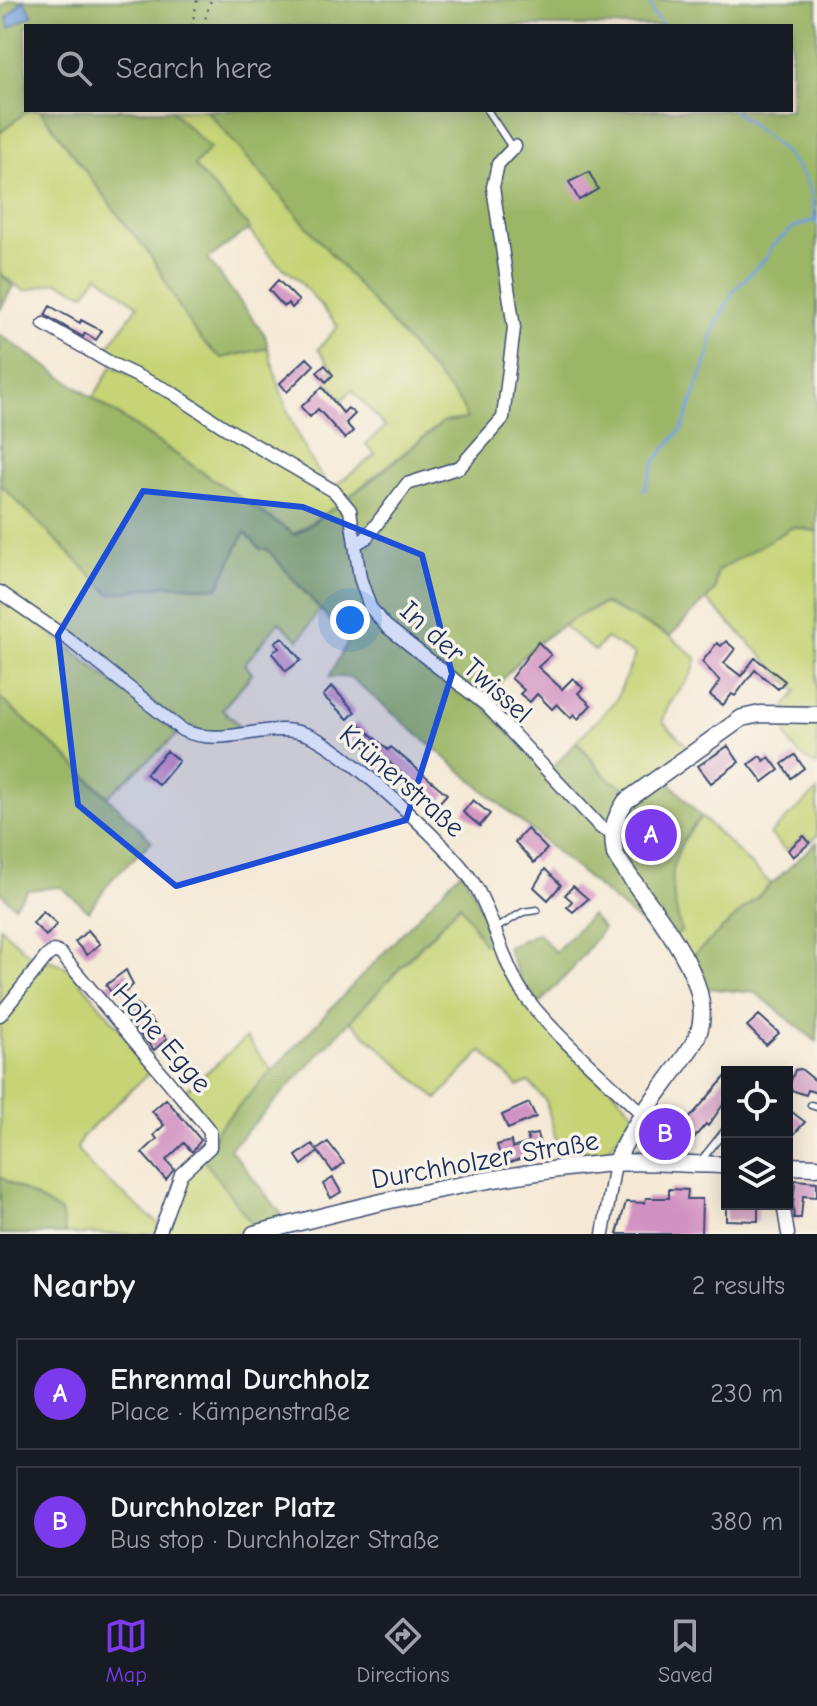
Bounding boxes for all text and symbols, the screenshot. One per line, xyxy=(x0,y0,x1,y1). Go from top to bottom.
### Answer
search box xyxy=(24,24,793,112)
icon: search xyxy=(52,46,96,90)
text: Search here xyxy=(116,51,272,86)
street label: In der Twissel xyxy=(394,594,538,730)
your location xyxy=(330,600,370,640)
street label: Krünerstraße xyxy=(333,718,471,844)
pin: A xyxy=(625,805,677,865)
street label: Hohe Egge xyxy=(106,977,218,1099)
map controls xyxy=(721,1066,793,1210)
button: locate xyxy=(721,1066,793,1138)
pin: B xyxy=(639,1104,691,1164)
street label: Durchholzer Straße xyxy=(369,1124,601,1196)
button: layers xyxy=(721,1138,793,1210)
text: Nearby xyxy=(32,1266,135,1306)
text: 2 results xyxy=(692,1271,785,1301)
text: Ehrenmal Durchholz xyxy=(110,1362,369,1397)
text: A xyxy=(53,1379,67,1409)
text: 230 m xyxy=(710,1379,783,1409)
text: Place · Kämpenstraße xyxy=(110,1397,350,1427)
text: Durchholzer Platz xyxy=(110,1490,335,1525)
text: B xyxy=(52,1507,68,1537)
text: 380 m xyxy=(710,1507,783,1537)
text: Bus stop · Durchholzer Straße xyxy=(110,1525,439,1555)
tab: Map xyxy=(104,1614,148,1688)
tab: Directions xyxy=(357,1614,450,1688)
tab: Saved xyxy=(658,1614,713,1688)

